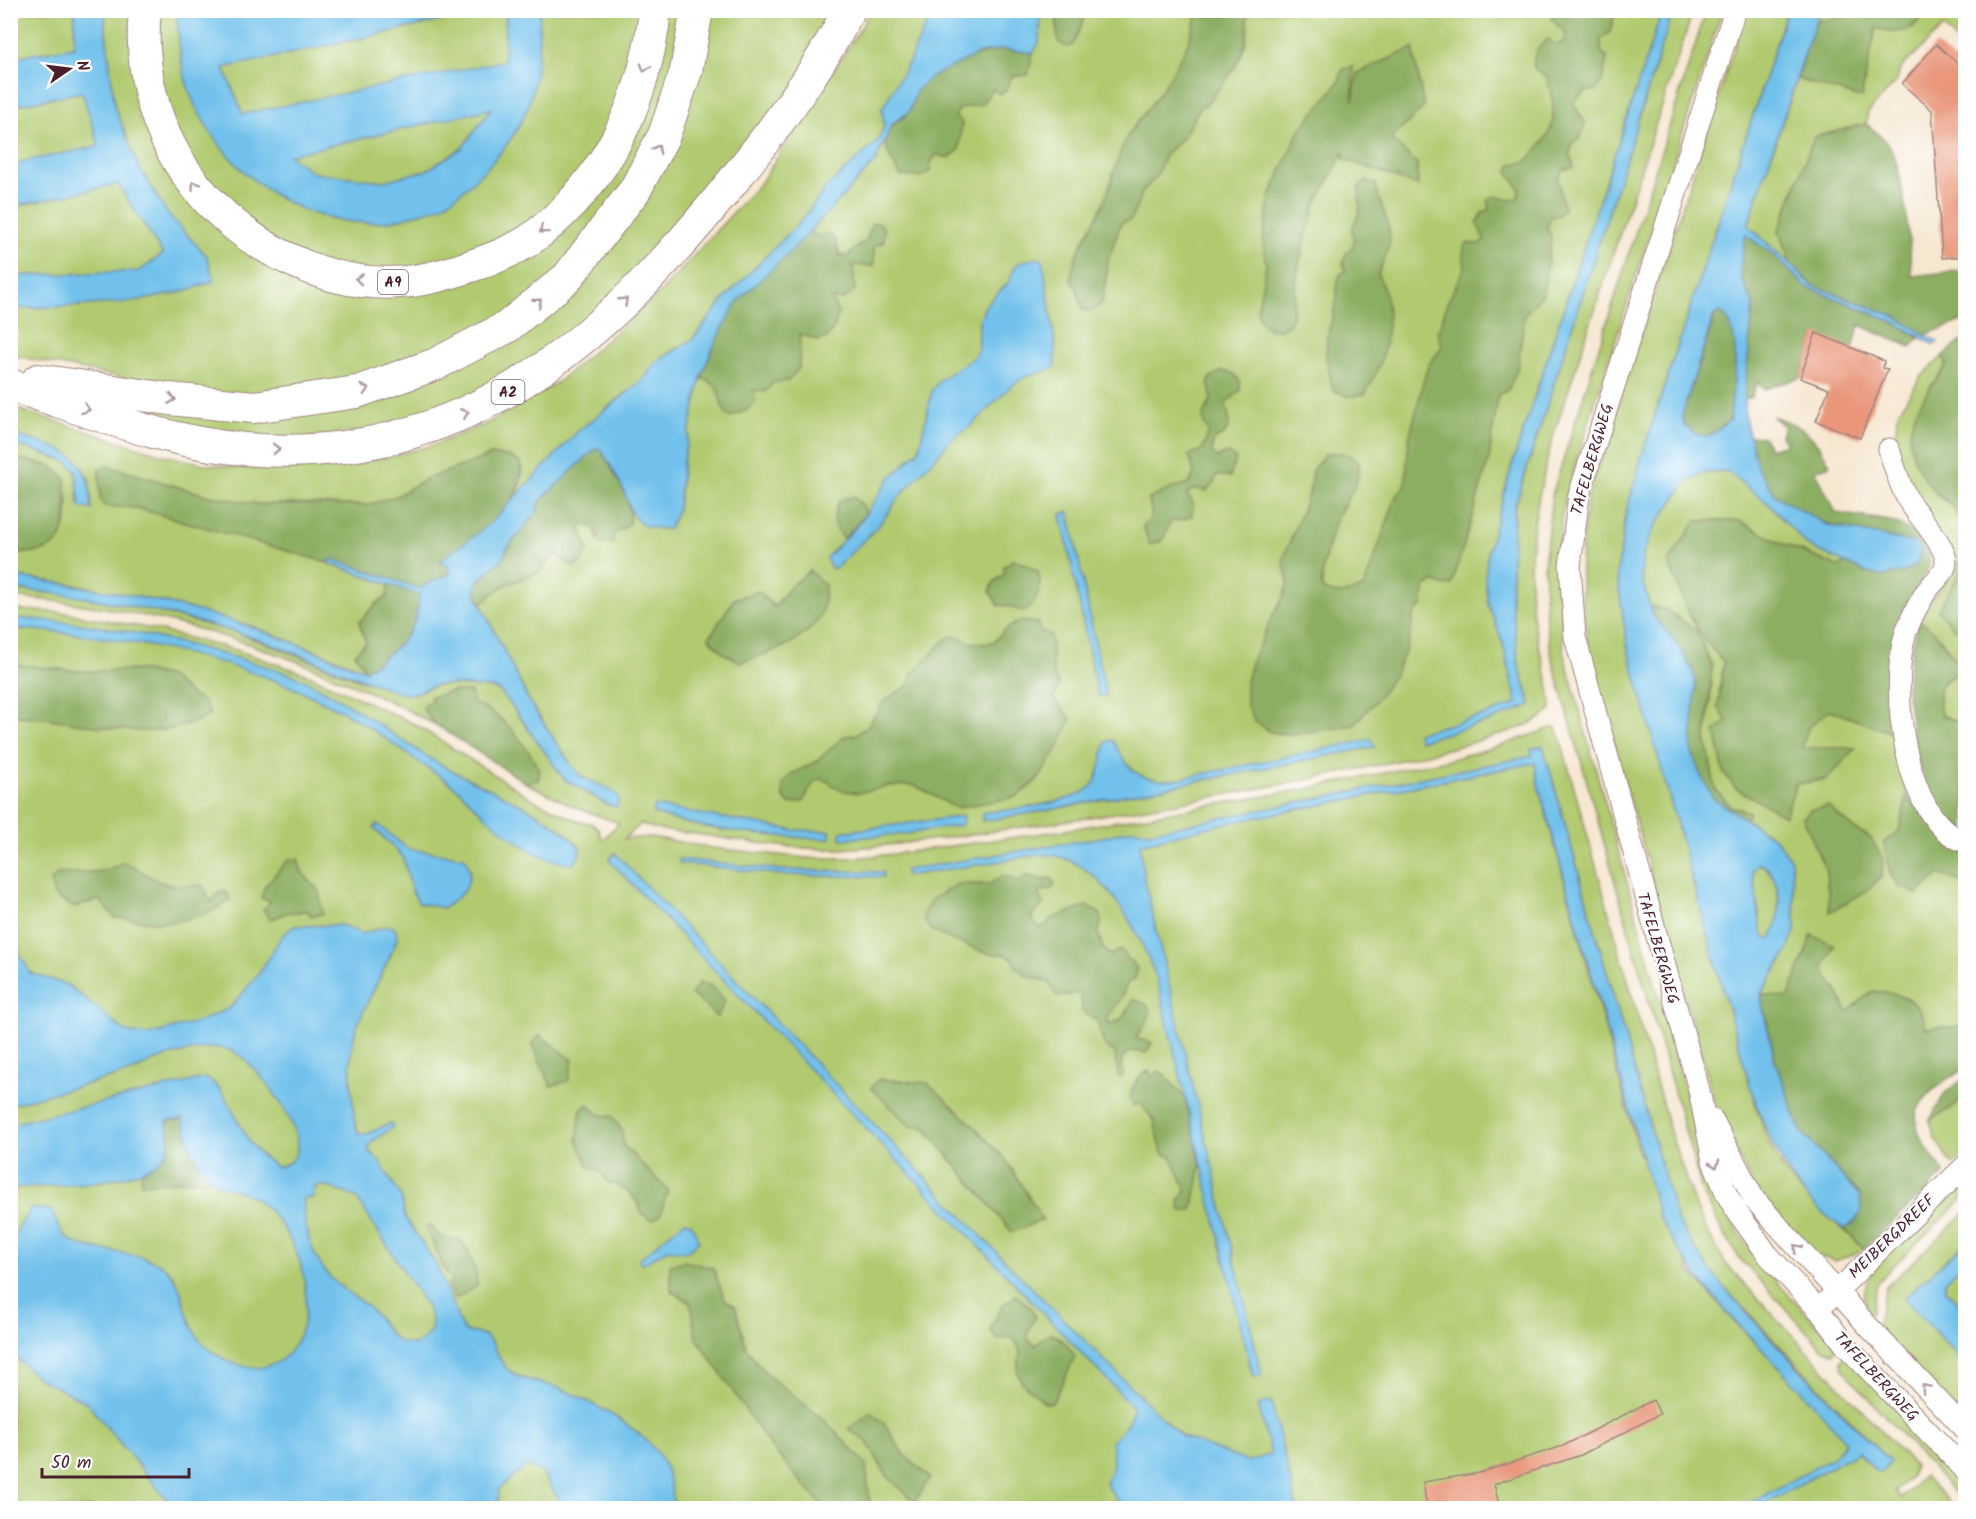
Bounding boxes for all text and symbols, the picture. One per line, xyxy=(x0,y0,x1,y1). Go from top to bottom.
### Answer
north arrow xyxy=(39,39,99,99)
text: N xyxy=(69,58,95,74)
one-way arrow xyxy=(640,62,652,73)
one-way arrow xyxy=(650,145,661,155)
one-way arrow xyxy=(191,180,202,191)
one-way arrow xyxy=(539,222,550,233)
road number: A9 xyxy=(378,270,408,294)
one-way arrow xyxy=(355,274,364,286)
one-way arrow xyxy=(531,298,542,309)
one-way arrow xyxy=(616,298,627,309)
road number: A2 xyxy=(492,380,524,404)
one-way arrow xyxy=(359,383,370,396)
one-way arrow xyxy=(168,392,177,405)
street label: TAFELBERGWEG xyxy=(1565,401,1620,518)
one-way arrow xyxy=(80,402,91,415)
one-way arrow xyxy=(459,408,470,420)
one-way arrow xyxy=(271,443,280,455)
street label: TAFELBERGWEG xyxy=(1630,890,1685,1007)
one-way arrow xyxy=(1707,1158,1720,1169)
street label: MEIBERGDREEF xyxy=(1843,1188,1942,1285)
one-way arrow xyxy=(1793,1244,1804,1254)
street label: TAFELBERGWEG xyxy=(1828,1326,1924,1428)
one-way arrow xyxy=(1922,1384,1933,1395)
scale bar xyxy=(42,1441,189,1479)
text: 50 m xyxy=(51,1449,91,1478)

